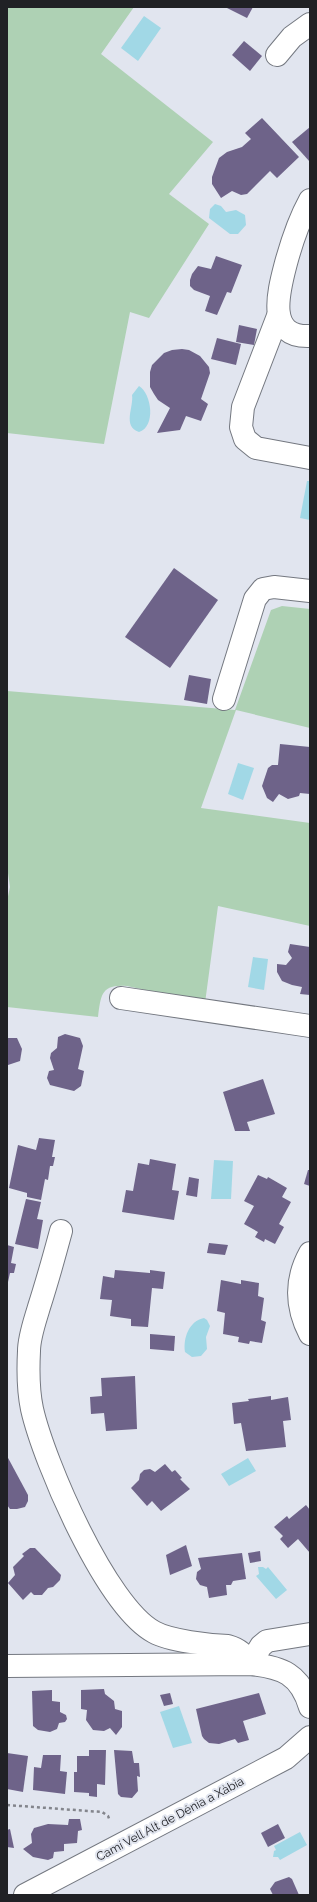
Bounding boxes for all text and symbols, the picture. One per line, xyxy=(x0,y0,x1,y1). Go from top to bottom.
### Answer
street label: Camí Vell Alt de Dénia a Xàbia xyxy=(94,1774,246,1864)

